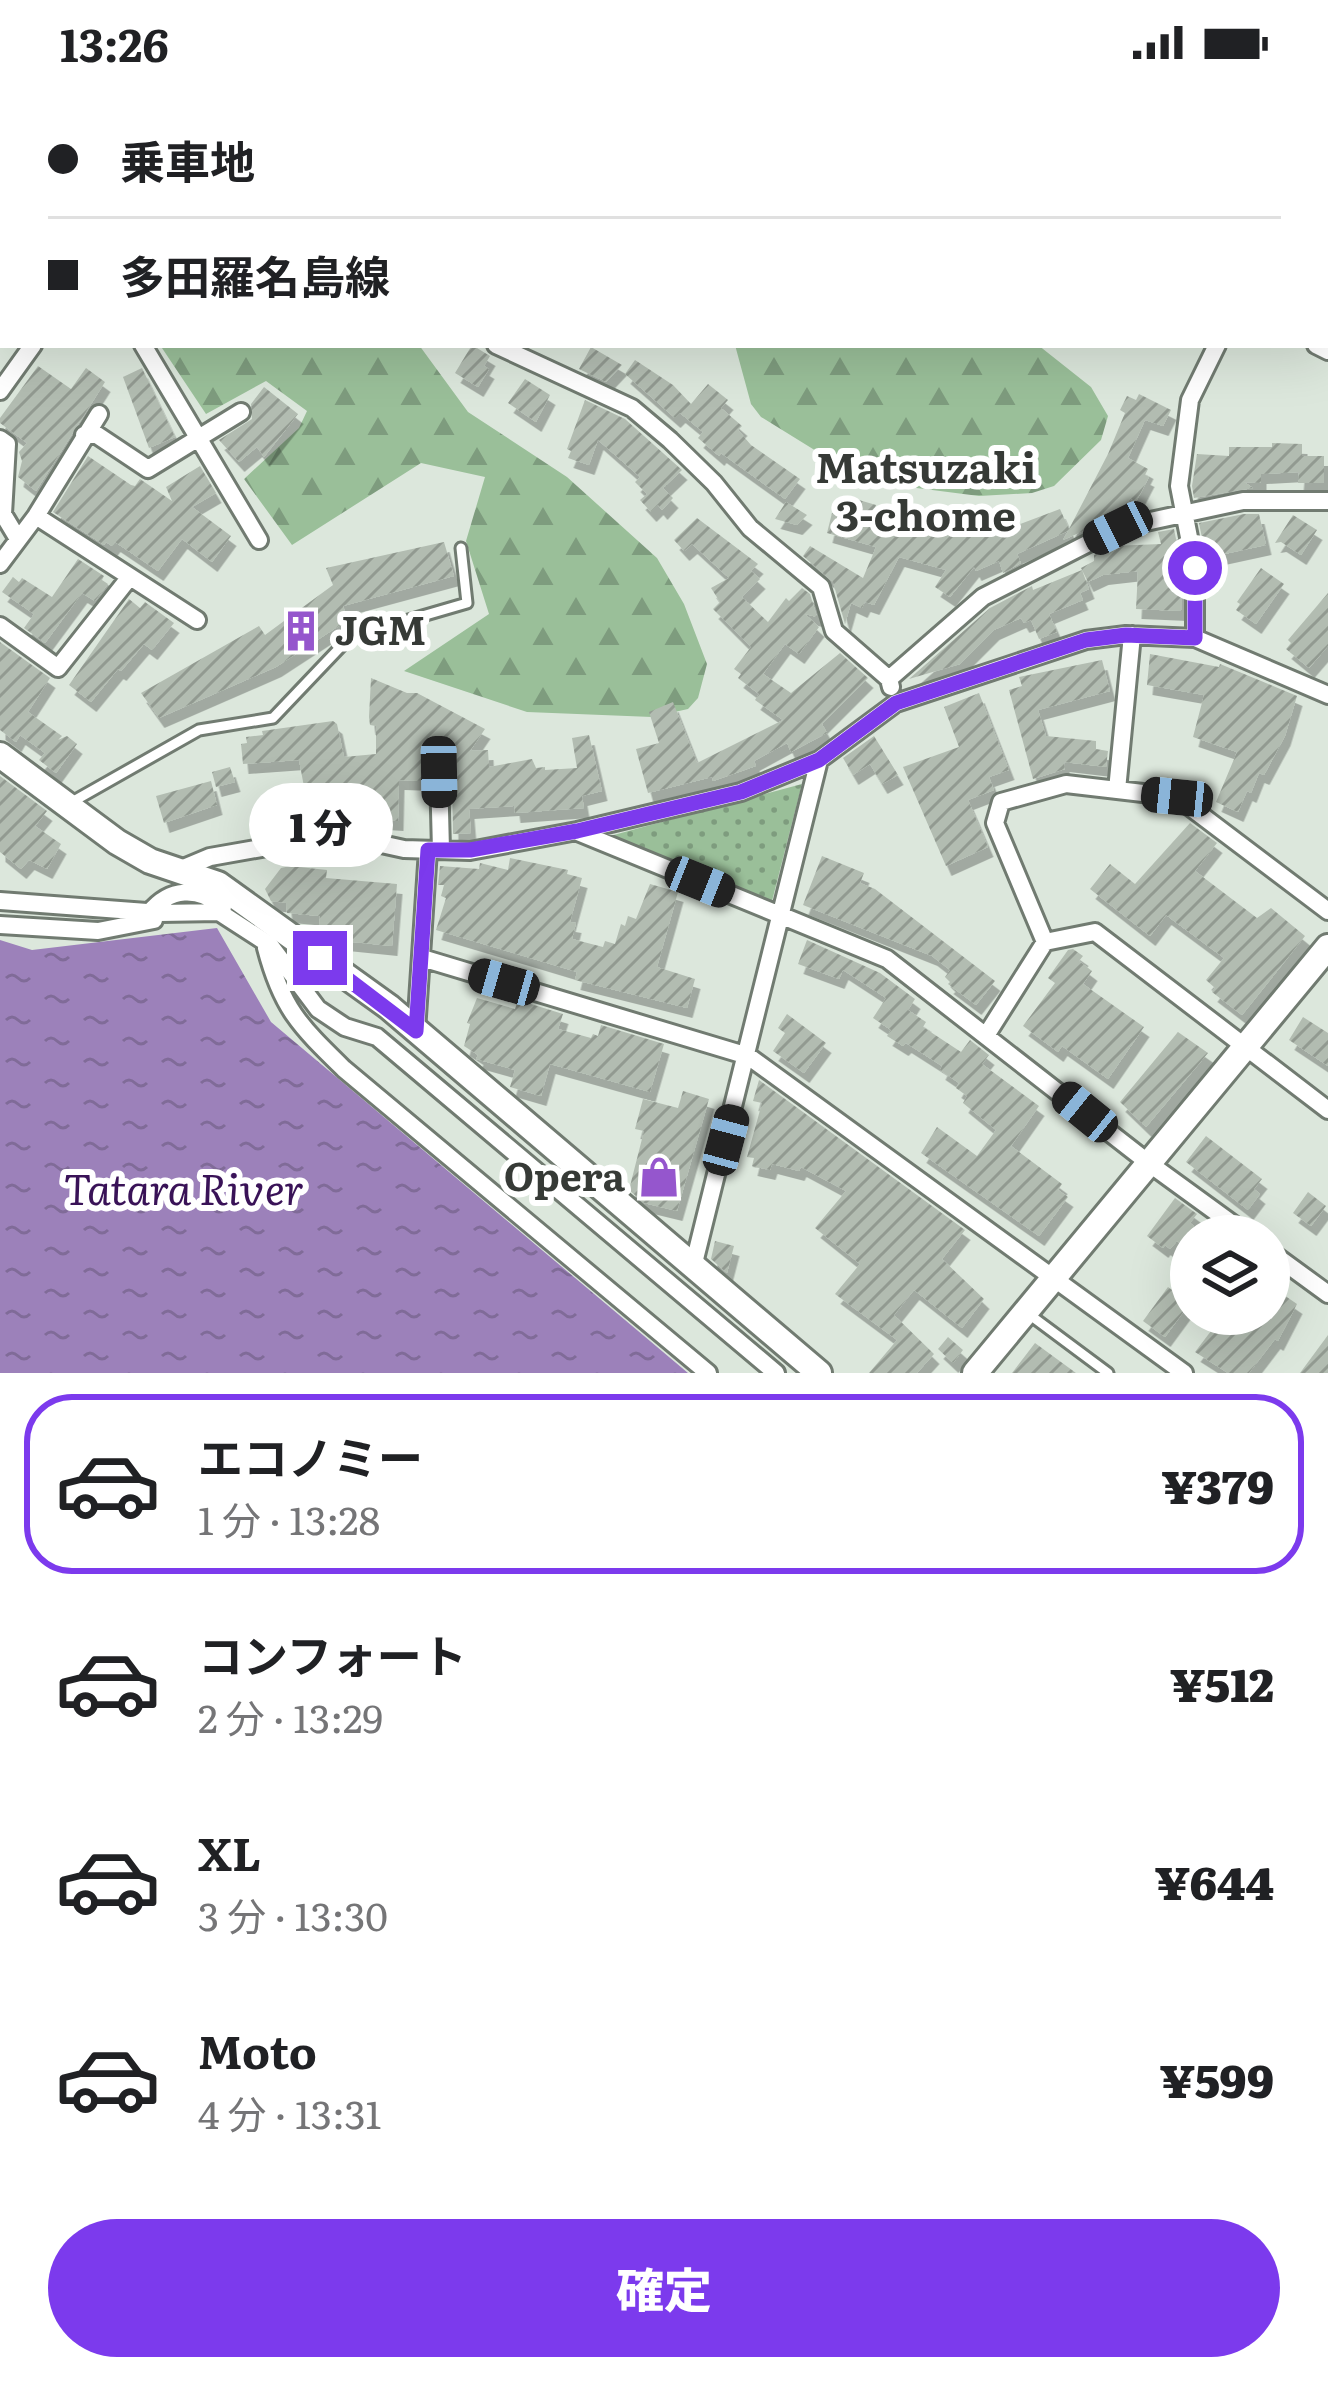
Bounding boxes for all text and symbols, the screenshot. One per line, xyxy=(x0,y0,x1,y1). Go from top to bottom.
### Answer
text: 13:26 xyxy=(60,9,169,76)
text: 乗車地 xyxy=(120,126,255,193)
text: 多田羅名島線 xyxy=(120,241,390,308)
district label: Matsuzaki 3-chome xyxy=(815,434,1037,544)
car xyxy=(1078,496,1158,560)
route start xyxy=(1168,541,1222,595)
place label: JGM xyxy=(335,599,426,657)
building icon: JGM xyxy=(278,608,324,654)
car xyxy=(420,736,458,808)
car xyxy=(1139,775,1215,819)
callout: 1 分 xyxy=(248,784,392,868)
text: 1 分 xyxy=(289,796,353,854)
car xyxy=(660,852,740,912)
route end xyxy=(293,931,347,985)
car xyxy=(464,955,544,1009)
car xyxy=(1046,1075,1124,1149)
car xyxy=(699,1101,753,1179)
place label: Opera xyxy=(504,1145,625,1203)
shop icon: Opera xyxy=(636,1154,682,1200)
water label: Tatara River xyxy=(64,1156,304,1218)
map controls xyxy=(1170,1215,1290,1335)
button: layers xyxy=(1170,1215,1290,1335)
text: エコノミー xyxy=(198,1422,423,1489)
icon: car xyxy=(54,1430,162,1538)
text: ¥379 xyxy=(1162,1451,1274,1518)
text: 1 分 · 13:28 xyxy=(198,1489,380,1547)
text: コンフォート xyxy=(198,1620,467,1687)
icon: car xyxy=(54,1628,162,1736)
text: ¥512 xyxy=(1170,1649,1274,1716)
text: 2 分 · 13:29 xyxy=(198,1687,383,1745)
text: XL xyxy=(198,1818,261,1885)
icon: car xyxy=(54,1826,162,1934)
text: ¥644 xyxy=(1155,1847,1274,1914)
text: 3 分 · 13:30 xyxy=(198,1885,388,1943)
text: Moto xyxy=(198,2016,317,2083)
icon: car xyxy=(54,2024,162,2132)
text: ¥599 xyxy=(1160,2045,1274,2112)
text: 4 分 · 13:31 xyxy=(198,2083,382,2141)
button: 確定 xyxy=(48,2219,1280,2357)

